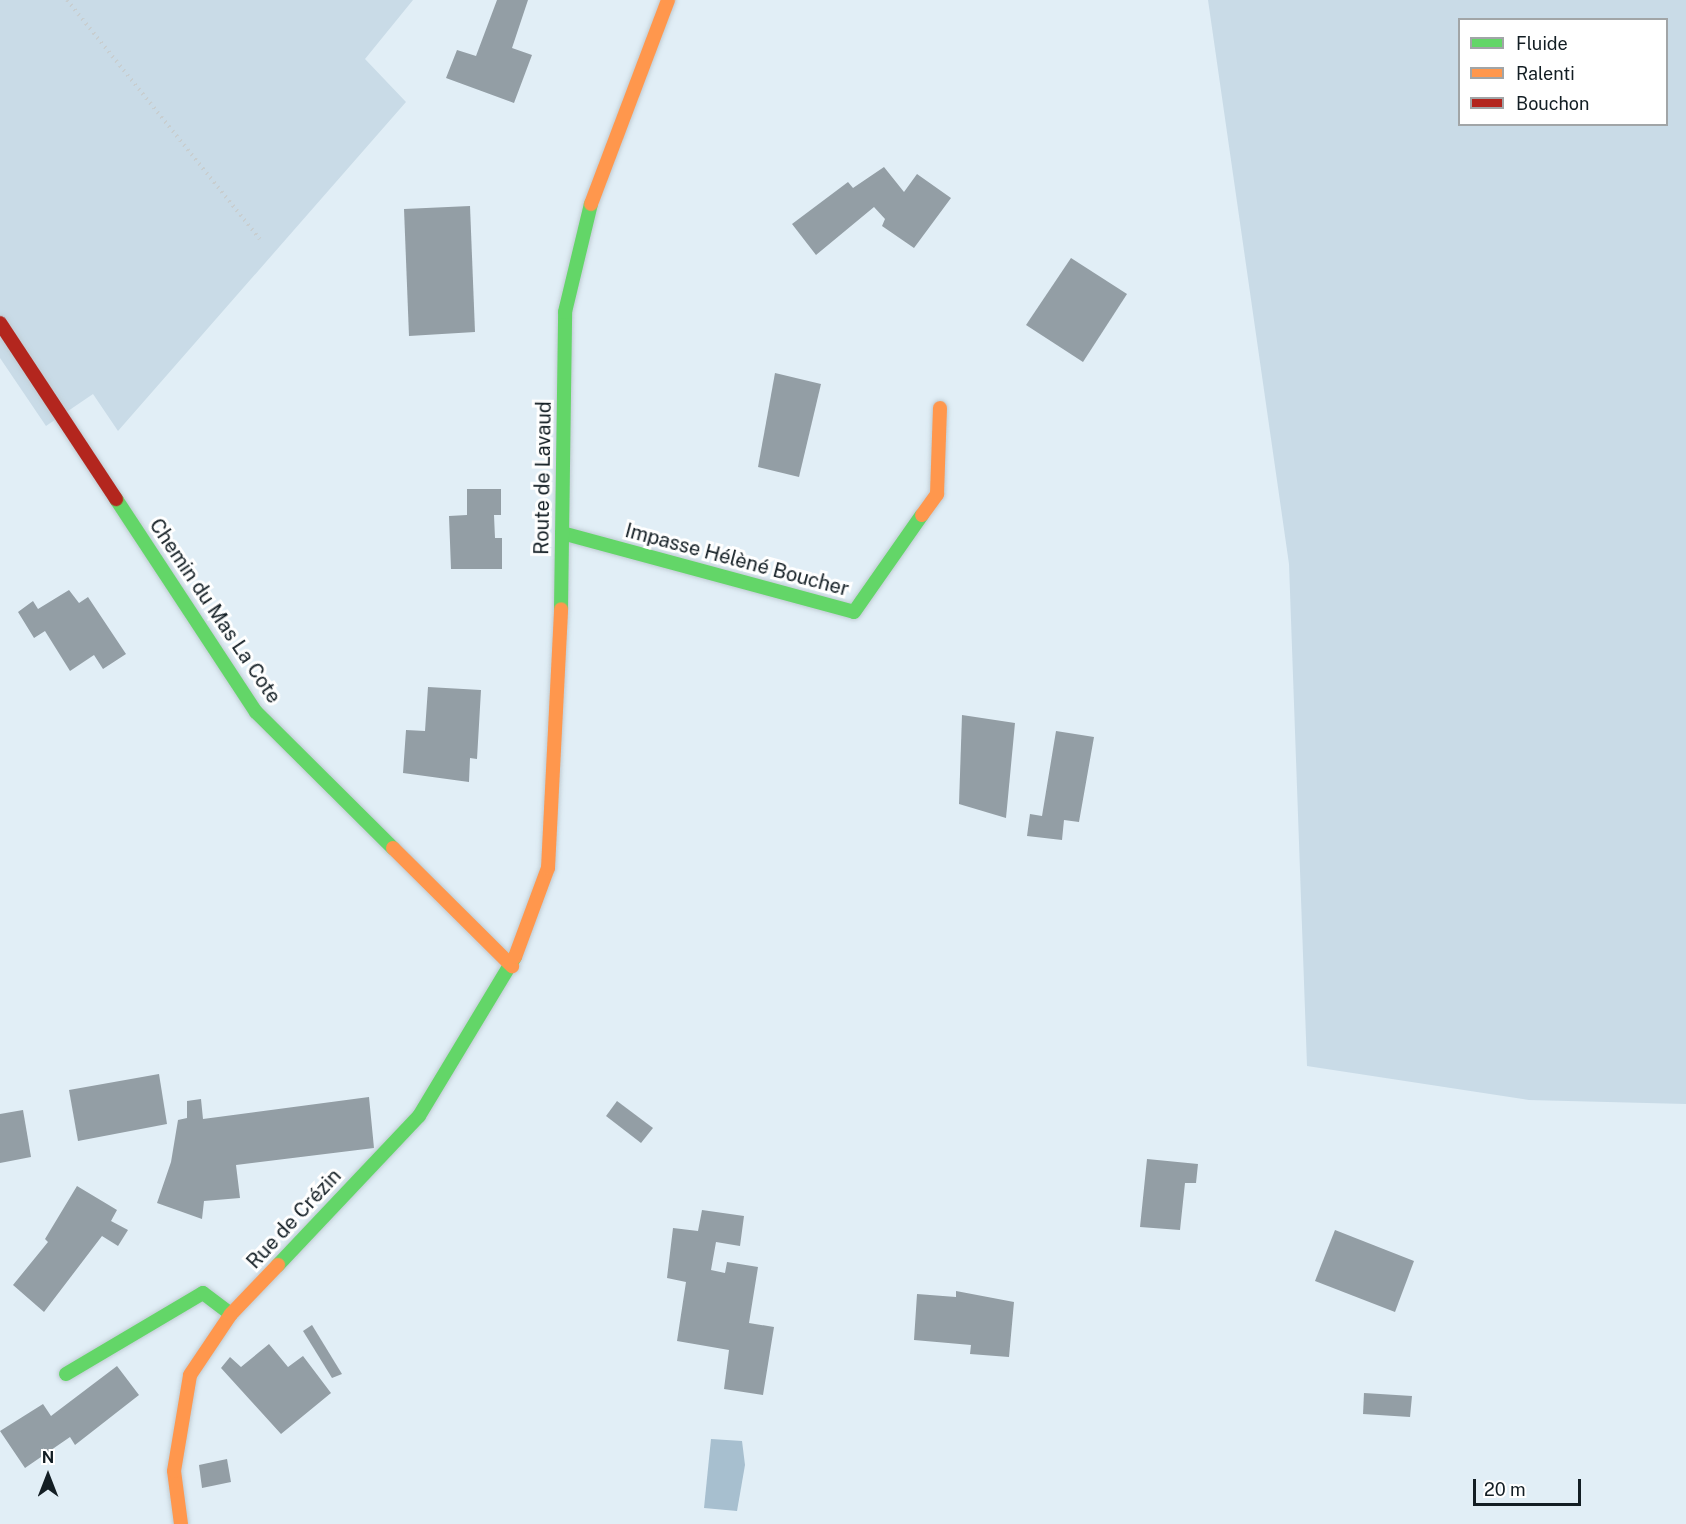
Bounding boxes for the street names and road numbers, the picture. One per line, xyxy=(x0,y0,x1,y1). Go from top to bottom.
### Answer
street label: Route de Lavaud xyxy=(530,401,556,555)
street label: Chemin du Mas La Cote xyxy=(144,514,286,708)
street label: Impasse Hélèné Boucher xyxy=(622,519,852,601)
street label: Rue de Crézin xyxy=(242,1164,346,1274)

